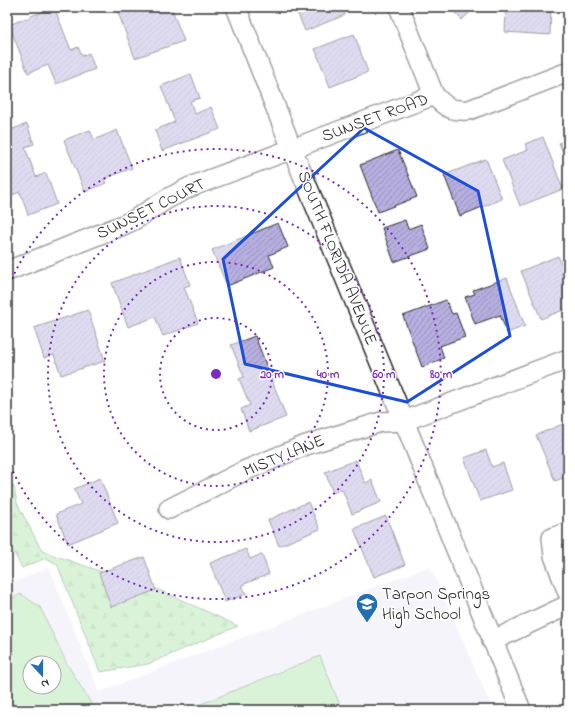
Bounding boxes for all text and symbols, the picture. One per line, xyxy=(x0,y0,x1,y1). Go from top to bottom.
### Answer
street label: SUNSET ROAD xyxy=(318,87,432,149)
street label: SOUTH FLORIDA AVENUE xyxy=(291,167,383,349)
street label: SUNSET COURT xyxy=(92,172,210,246)
text: 20 m xyxy=(259,366,284,384)
text: 40 m xyxy=(316,366,340,384)
text: 60 m xyxy=(372,366,396,384)
text: 80 m xyxy=(429,366,453,384)
centre of rings xyxy=(209,367,223,381)
street label: MISTY LANE xyxy=(240,428,328,484)
place label: Tarpon Springs High School xyxy=(382,582,490,629)
school or university icon: Tarpon Springs High School xyxy=(354,591,380,624)
north arrow xyxy=(22,655,62,695)
text: N xyxy=(39,675,52,692)

